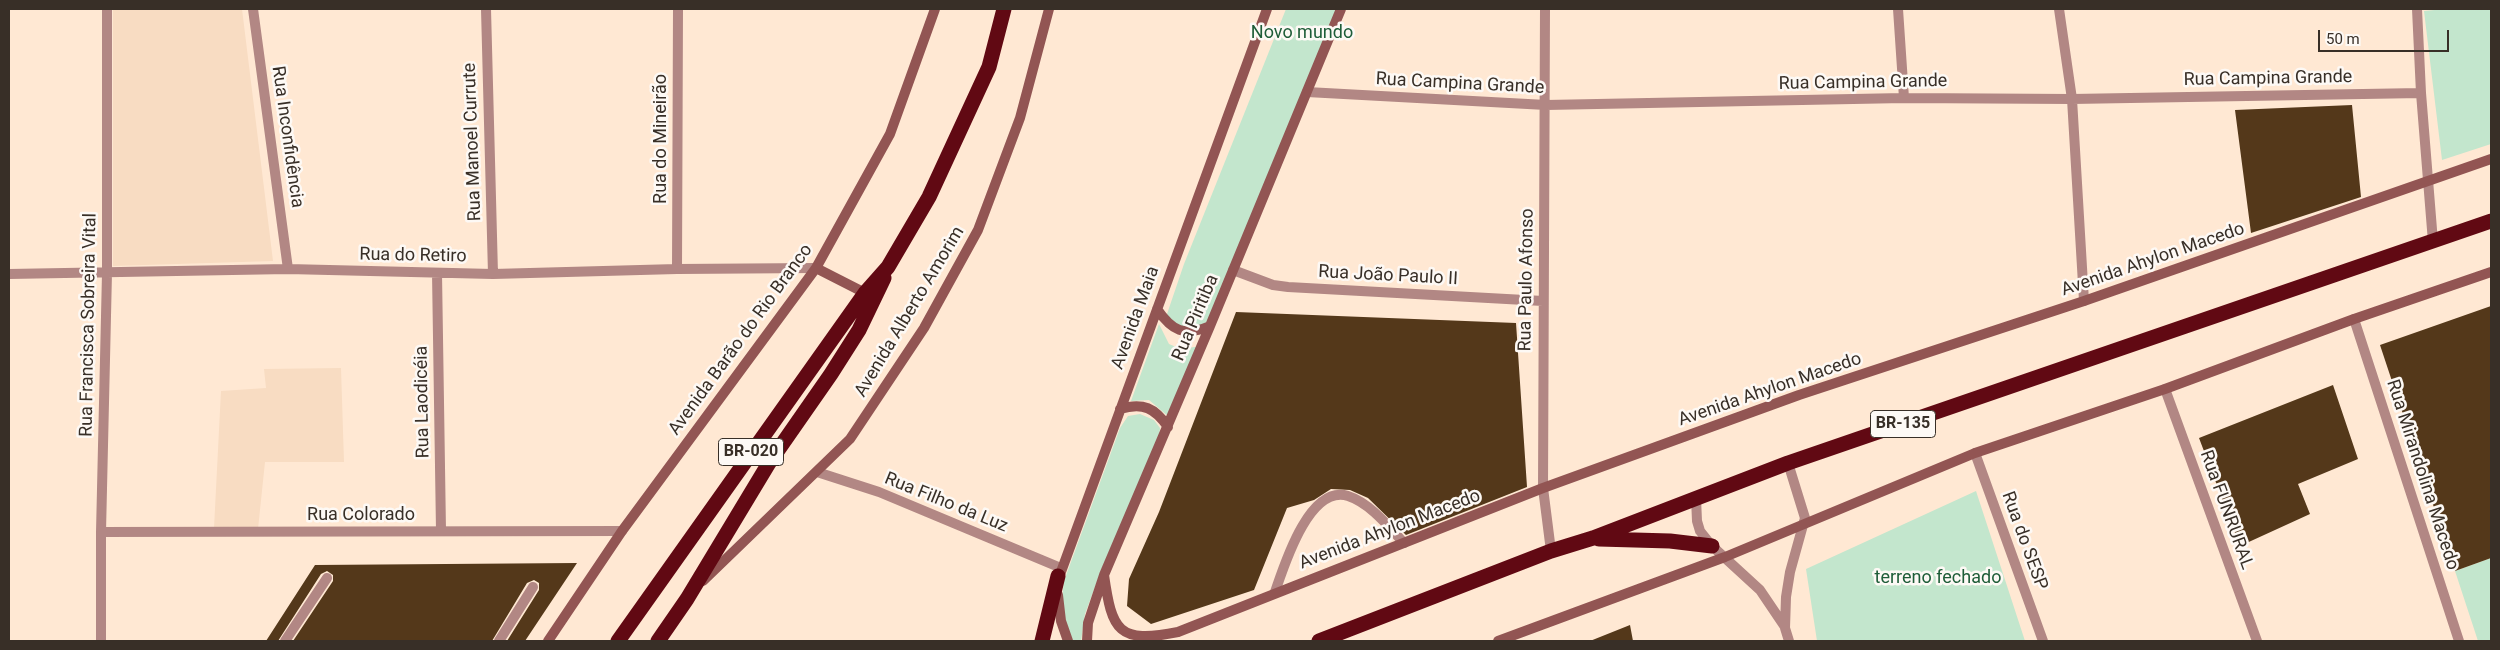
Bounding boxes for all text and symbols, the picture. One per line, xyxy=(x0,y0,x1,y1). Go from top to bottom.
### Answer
scale bar xyxy=(2320,20,2451,52)
park label: Novo mundo xyxy=(1251,22,1353,44)
text: 50 m xyxy=(2326,30,2360,48)
street label: Rua Manoel Currute xyxy=(459,62,487,222)
street label: Rua Inconfidência xyxy=(266,65,308,209)
street label: Rua Campina Grande xyxy=(2183,67,2353,91)
street label: Rua Campina Grande xyxy=(1375,69,1545,99)
street label: Rua Campina Grande xyxy=(1778,71,1948,95)
street label: Rua do Mineirão xyxy=(650,74,672,204)
street label: Rua Paulo Afonso xyxy=(1515,208,1539,352)
street label: Rua Francisca Sobreira Vital xyxy=(76,213,102,437)
street label: Avenida Ahylon Macedo xyxy=(2059,218,2247,302)
street label: Avenida Alberto Amorim xyxy=(851,223,969,401)
street label: Avenida Barão do Rio Branco xyxy=(664,240,818,440)
street label: Rua do Retiro xyxy=(359,244,467,268)
street label: Rua João Paulo II xyxy=(1318,262,1458,290)
street label: Avenida Maia xyxy=(1107,264,1165,372)
street label: Rua Piritiba xyxy=(1168,272,1224,364)
street label: Rua Laodicéia xyxy=(411,345,435,459)
street label: Avenida Ahylon Macedo xyxy=(1676,348,1864,432)
street label: Rua Mirandolina Macedo xyxy=(2381,377,2463,573)
road number: BR-135 xyxy=(1870,410,1936,438)
road number: BR-020 xyxy=(718,438,784,466)
street label: Rua FUNRURAL xyxy=(2194,448,2258,572)
street label: Rua Filho da Luz xyxy=(881,468,1011,538)
street label: Avenida Ahylon Macedo xyxy=(1296,485,1484,575)
street label: Rua do SESP xyxy=(1996,489,2052,593)
street label: Rua Colorado xyxy=(307,504,415,526)
park label: terreno fechado xyxy=(1875,567,2001,589)

